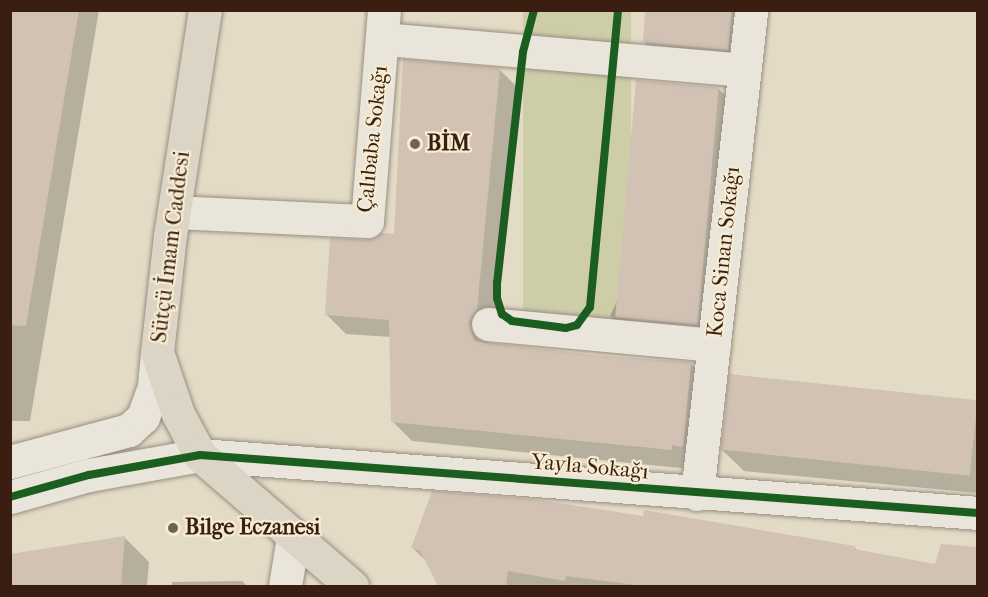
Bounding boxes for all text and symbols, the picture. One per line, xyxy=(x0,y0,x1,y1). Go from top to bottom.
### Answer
street label: Çalıbaba Sokağı xyxy=(352,64,394,214)
place label: BİM xyxy=(427,131,470,157)
marker: BİM xyxy=(408,137,422,151)
street label: Sütçü İmam Caddesi xyxy=(146,150,196,344)
street label: Koca Sinan Sokağı xyxy=(702,165,746,339)
street label: Yayla Sokağı xyxy=(530,449,650,485)
place label: Bilge Eczanesi xyxy=(185,515,320,541)
marker: Bilge Eczanesi xyxy=(166,521,180,535)

